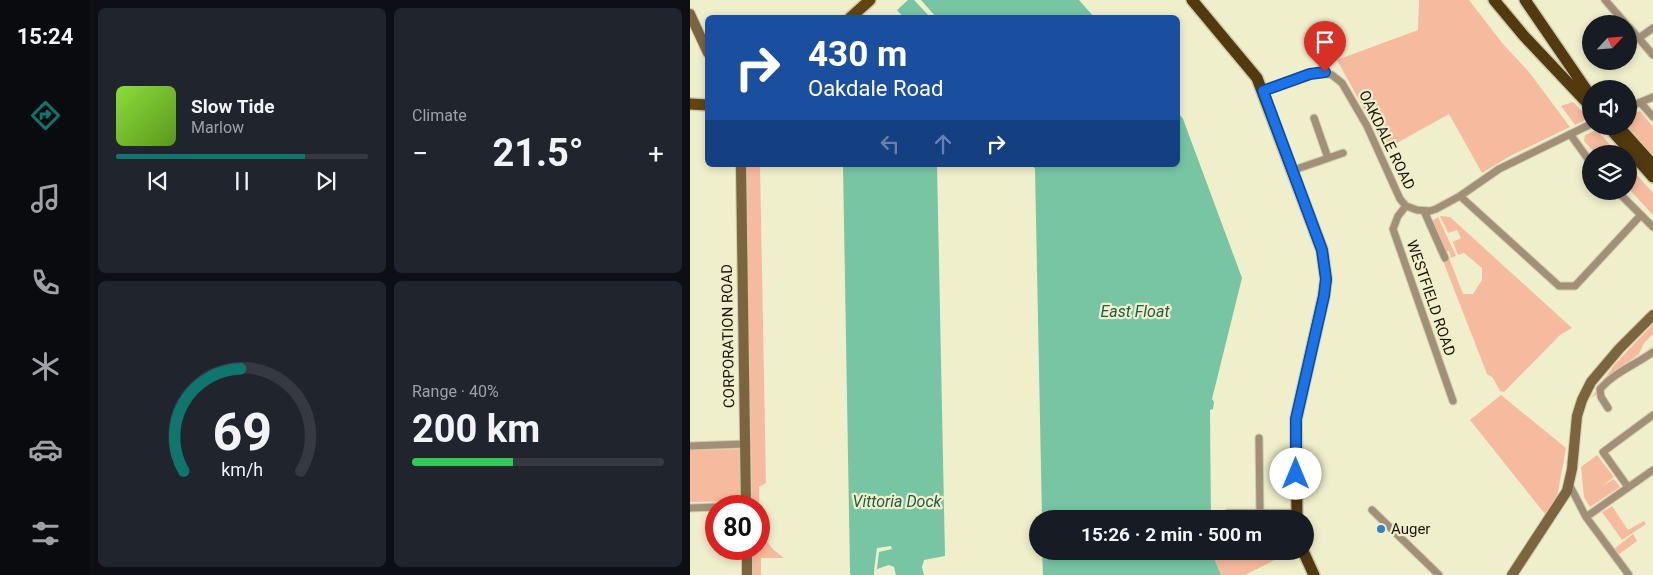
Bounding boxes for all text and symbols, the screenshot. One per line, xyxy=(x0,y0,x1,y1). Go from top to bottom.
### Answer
north arrow xyxy=(1582,15,1638,70)
map controls xyxy=(1582,15,1637,200)
pin xyxy=(1304,21,1346,72)
text: 15:24 xyxy=(17,24,73,49)
icon: arrive xyxy=(1311,28,1339,56)
text: 430 m xyxy=(808,34,907,75)
icon: right xyxy=(725,35,790,100)
text: Oakdale Road xyxy=(808,76,943,101)
button: sound xyxy=(1582,80,1637,135)
street label: OAKDALE ROAD xyxy=(1355,87,1419,193)
text: Slow Tide xyxy=(191,95,274,118)
icon: directions xyxy=(28,98,63,133)
text: Climate xyxy=(412,106,467,125)
text: Marlow xyxy=(191,118,244,137)
icon: left xyxy=(876,130,904,158)
icon: ahead xyxy=(929,130,957,158)
icon: right xyxy=(982,130,1010,158)
text: 21.5° xyxy=(492,131,584,175)
text: − xyxy=(412,137,428,170)
text: + xyxy=(648,137,664,170)
button: layers xyxy=(1582,145,1637,200)
icon: previous xyxy=(144,167,172,195)
icon: pause xyxy=(228,167,256,195)
icon: next xyxy=(312,167,340,195)
icon: music xyxy=(28,181,63,216)
street label: WESTFIELD ROAD xyxy=(1403,238,1459,358)
street label: CORPORATION ROAD xyxy=(718,264,738,408)
icon: phone xyxy=(28,265,63,300)
water label: East Float xyxy=(1100,302,1170,321)
icon: climate xyxy=(28,349,63,384)
text: Range · 40% xyxy=(412,382,499,401)
text: 69 xyxy=(212,402,272,463)
text: 200 km xyxy=(412,407,540,451)
icon: car xyxy=(28,432,63,467)
position arrow xyxy=(1269,447,1321,499)
text: km/h xyxy=(221,459,263,480)
water label: Vittoria Dock xyxy=(853,492,943,511)
speed limit sign: 80 xyxy=(705,495,770,560)
icon: filters xyxy=(28,516,63,551)
place label: Auger xyxy=(1391,520,1430,538)
text: 15:26 · 2 min · 500 m xyxy=(1081,523,1262,546)
marker: Auger xyxy=(1375,523,1387,535)

